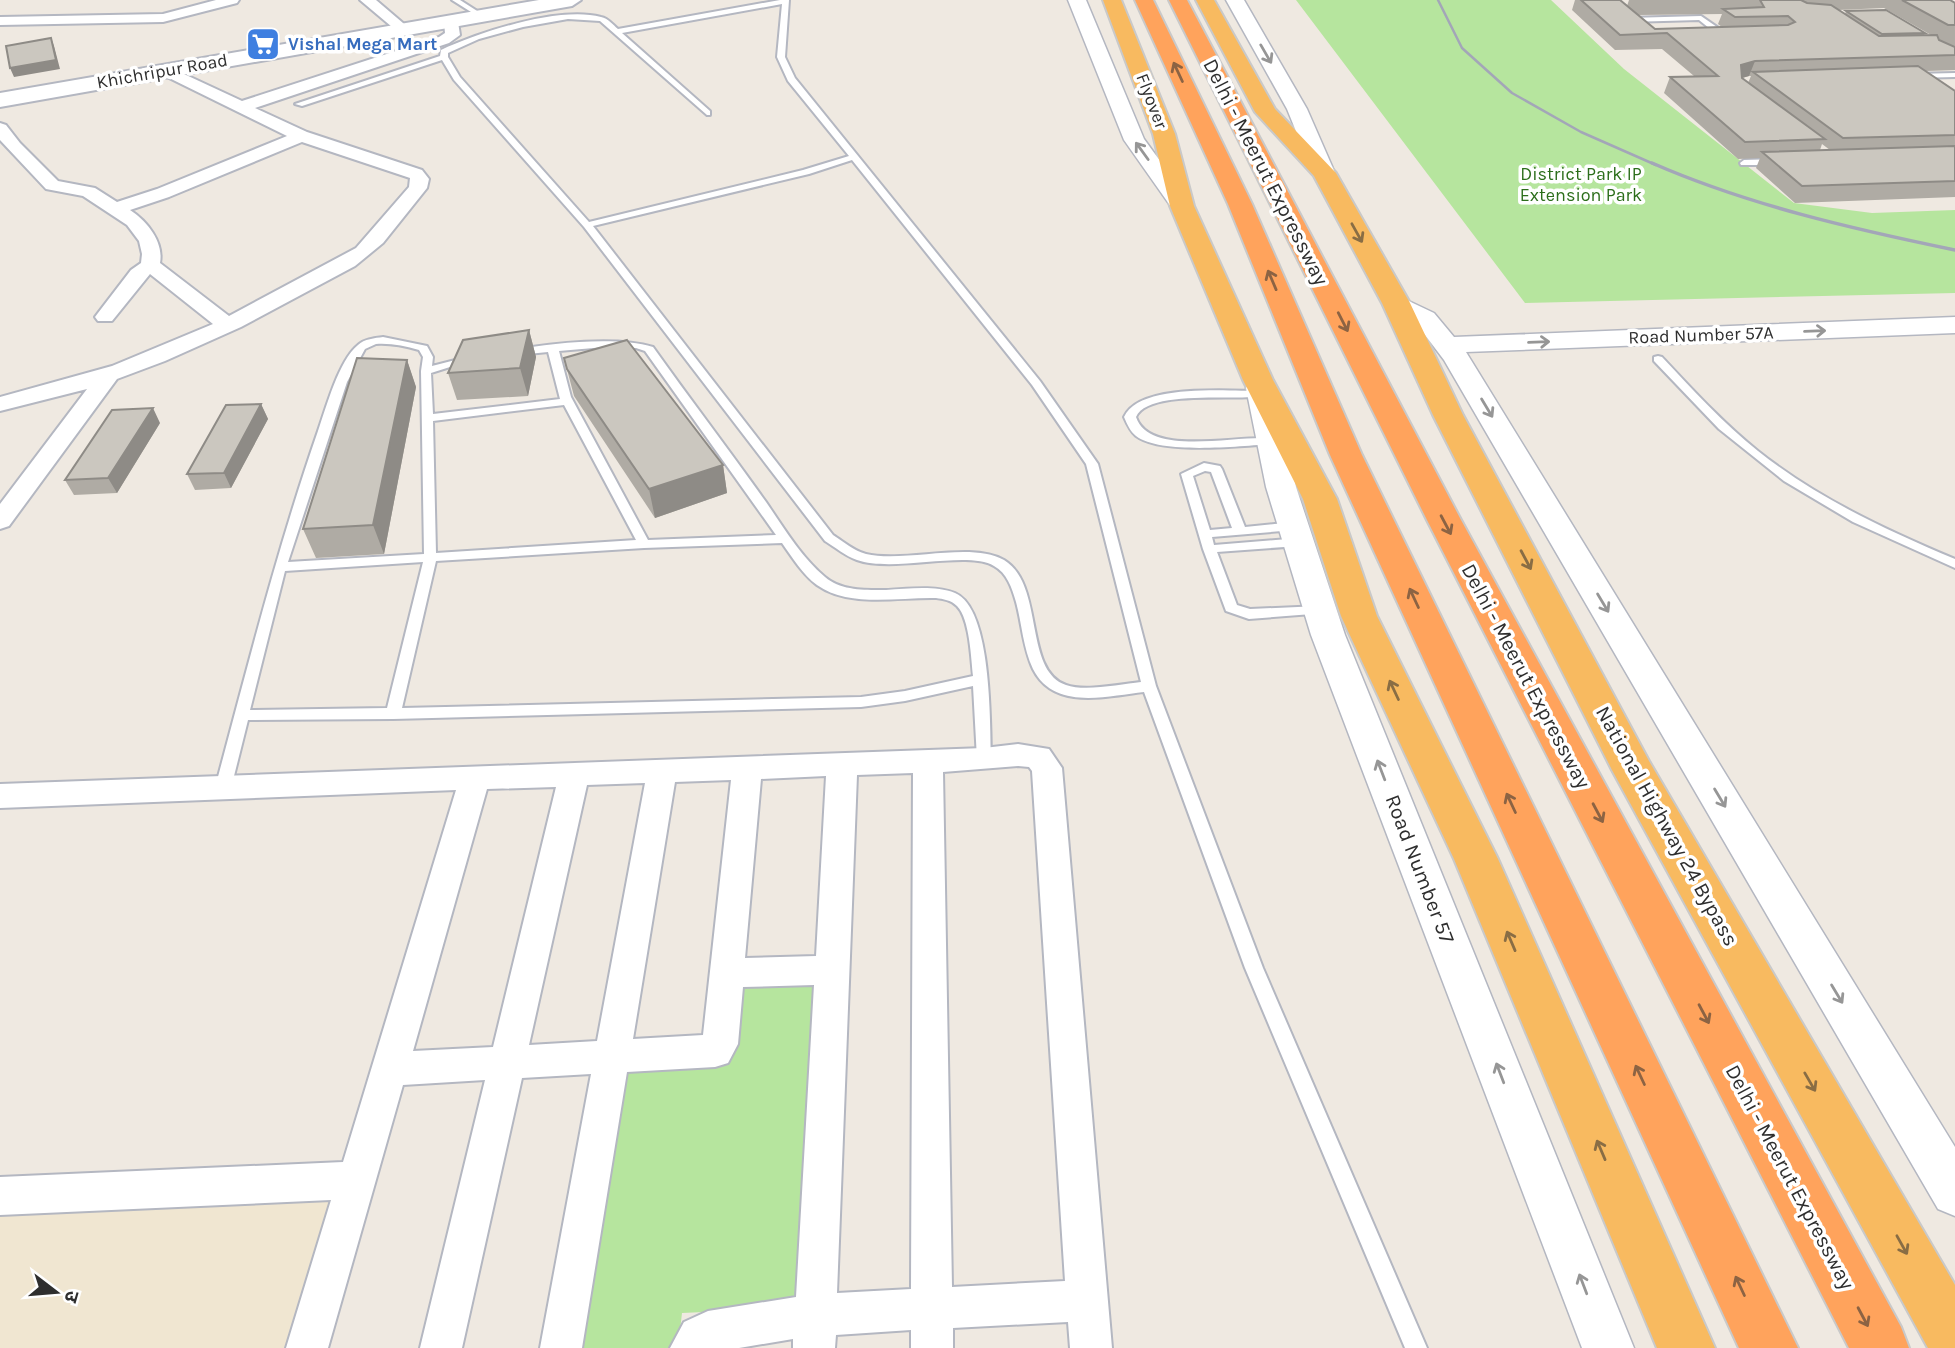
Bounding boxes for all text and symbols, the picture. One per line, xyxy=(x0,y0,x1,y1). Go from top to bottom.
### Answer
supermarket icon: Vishal Mega Mart xyxy=(244,25,282,63)
place label: Vishal Mega Mart xyxy=(288,33,437,55)
one-way arrow xyxy=(1259,44,1273,64)
street label: Khichripur Road xyxy=(95,49,229,93)
street label: Delhi - Meerut Expressway xyxy=(1198,55,1334,290)
one-way arrow xyxy=(1171,62,1184,83)
street label: Flyover xyxy=(1131,70,1173,132)
one-way arrow xyxy=(1135,142,1149,161)
park label: District Park IP Extension Park xyxy=(1520,163,1642,206)
one-way arrow xyxy=(1351,222,1364,243)
one-way arrow xyxy=(1265,269,1278,291)
one-way arrow xyxy=(1337,311,1350,332)
street label: Road Number 57A xyxy=(1628,321,1774,349)
one-way arrow xyxy=(1803,324,1826,337)
one-way arrow xyxy=(1527,336,1550,349)
one-way arrow xyxy=(1480,397,1494,417)
one-way arrow xyxy=(1440,514,1454,535)
one-way arrow xyxy=(1519,549,1533,570)
street label: Delhi - Meerut Expressway xyxy=(1456,560,1596,793)
one-way arrow xyxy=(1407,588,1420,609)
one-way arrow xyxy=(1597,592,1611,612)
one-way arrow xyxy=(1386,680,1400,701)
street label: National Highway 24 Bypass xyxy=(1591,702,1743,950)
one-way arrow xyxy=(1373,759,1386,781)
one-way arrow xyxy=(1713,788,1727,808)
street label: Road Number 57 xyxy=(1381,791,1459,947)
one-way arrow xyxy=(1504,793,1517,814)
one-way arrow xyxy=(1592,802,1605,823)
one-way arrow xyxy=(1504,930,1517,952)
one-way arrow xyxy=(1830,983,1844,1003)
one-way arrow xyxy=(1698,1003,1711,1024)
street label: Delhi - Meerut Expressway xyxy=(1720,1061,1860,1294)
one-way arrow xyxy=(1492,1062,1505,1084)
one-way arrow xyxy=(1633,1065,1646,1086)
one-way arrow xyxy=(1803,1072,1817,1092)
one-way arrow xyxy=(1594,1139,1607,1161)
one-way arrow xyxy=(1896,1234,1909,1255)
north arrow xyxy=(21,1257,91,1327)
one-way arrow xyxy=(1575,1274,1588,1296)
one-way arrow xyxy=(1733,1276,1746,1297)
text: उ xyxy=(59,1288,83,1306)
one-way arrow xyxy=(1857,1306,1871,1326)

